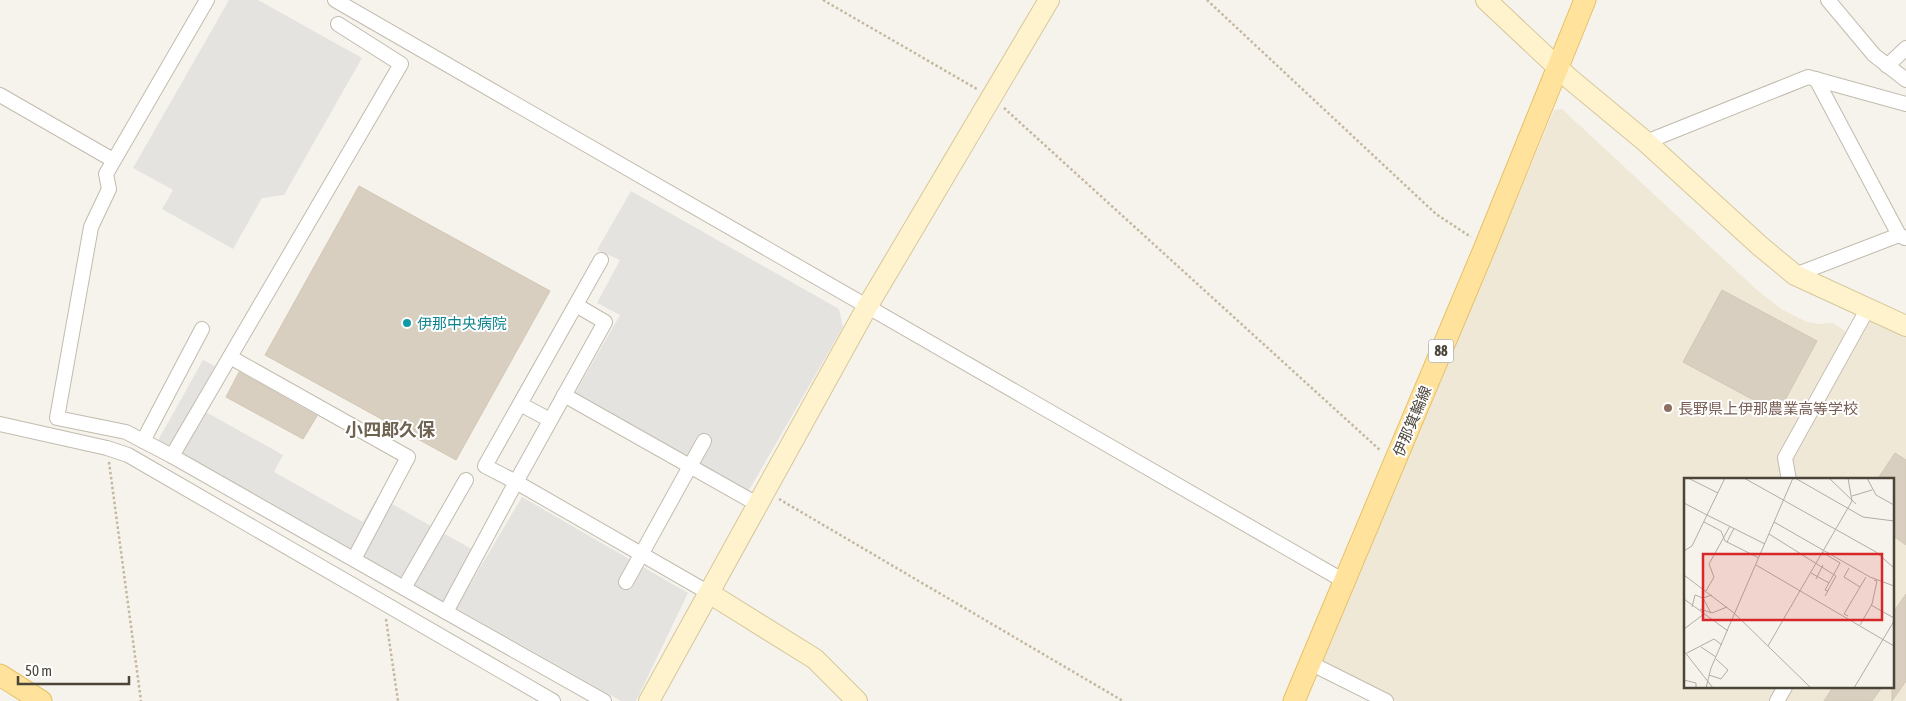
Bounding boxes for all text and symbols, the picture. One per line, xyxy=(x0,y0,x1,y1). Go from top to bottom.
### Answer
place label: 伊那中央病院 xyxy=(417,315,507,332)
marker: 伊那中央病院 xyxy=(401,317,413,329)
road number: 88 xyxy=(1428,340,1454,362)
street label: 伊那箕輪線 xyxy=(1390,383,1434,459)
place label: 長野県上伊那農業高等学校 xyxy=(1678,400,1858,417)
marker: 長野県上伊那農業高等学校 xyxy=(1662,402,1674,414)
district label: 小四郎久保 xyxy=(345,419,436,440)
inset map xyxy=(1684,478,1894,688)
scale bar xyxy=(18,654,129,686)
text: 50 m xyxy=(25,662,52,679)

